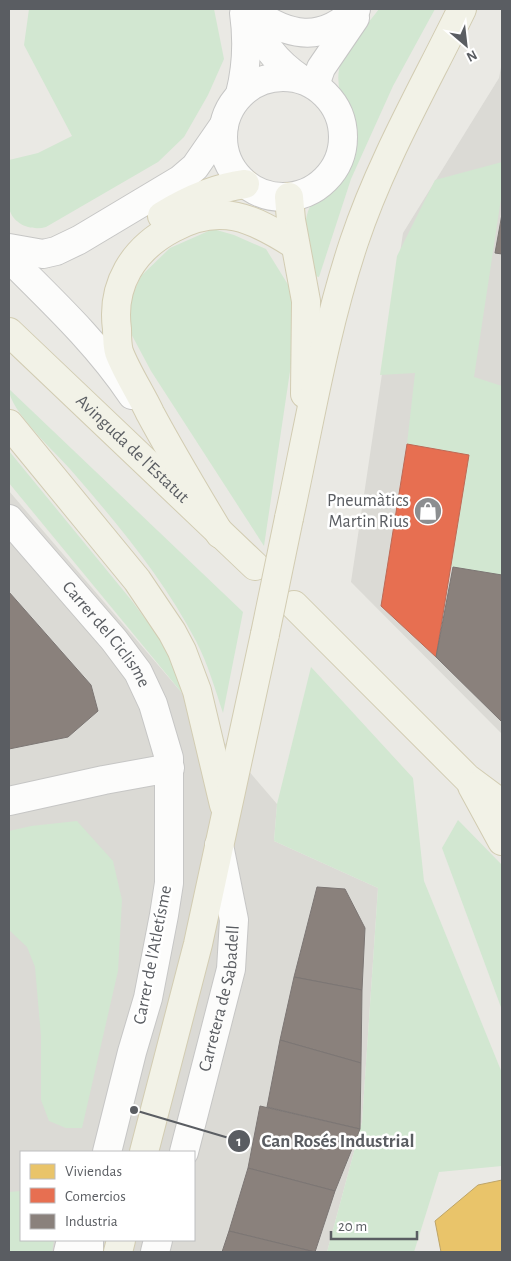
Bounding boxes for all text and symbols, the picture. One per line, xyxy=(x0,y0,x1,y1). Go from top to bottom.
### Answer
north arrow xyxy=(441,20,491,70)
text: N xyxy=(464,47,479,64)
street label: Avinguda de l'Estatut xyxy=(72,392,192,507)
place label: Pneumàtics Martin Rius xyxy=(327,492,409,531)
shop icon: Pneumàtics Martin Rius xyxy=(413,496,443,526)
street label: Carrer del Ciclisme xyxy=(58,578,153,690)
street label: Carrer de l'Atletísme xyxy=(131,884,175,1026)
street label: Carretera de Sabadell xyxy=(196,925,243,1074)
callout: Can Rosés Industrial xyxy=(227,1124,425,1158)
text: Can Rosés Industrial xyxy=(261,1132,415,1151)
text: 1 xyxy=(236,1134,242,1149)
legend xyxy=(20,1151,195,1241)
text: Viviendas xyxy=(65,1164,122,1179)
text: Comercios xyxy=(65,1189,126,1204)
scale bar xyxy=(331,1208,417,1240)
text: Industria xyxy=(65,1214,118,1229)
text: 20 m xyxy=(338,1219,367,1234)

